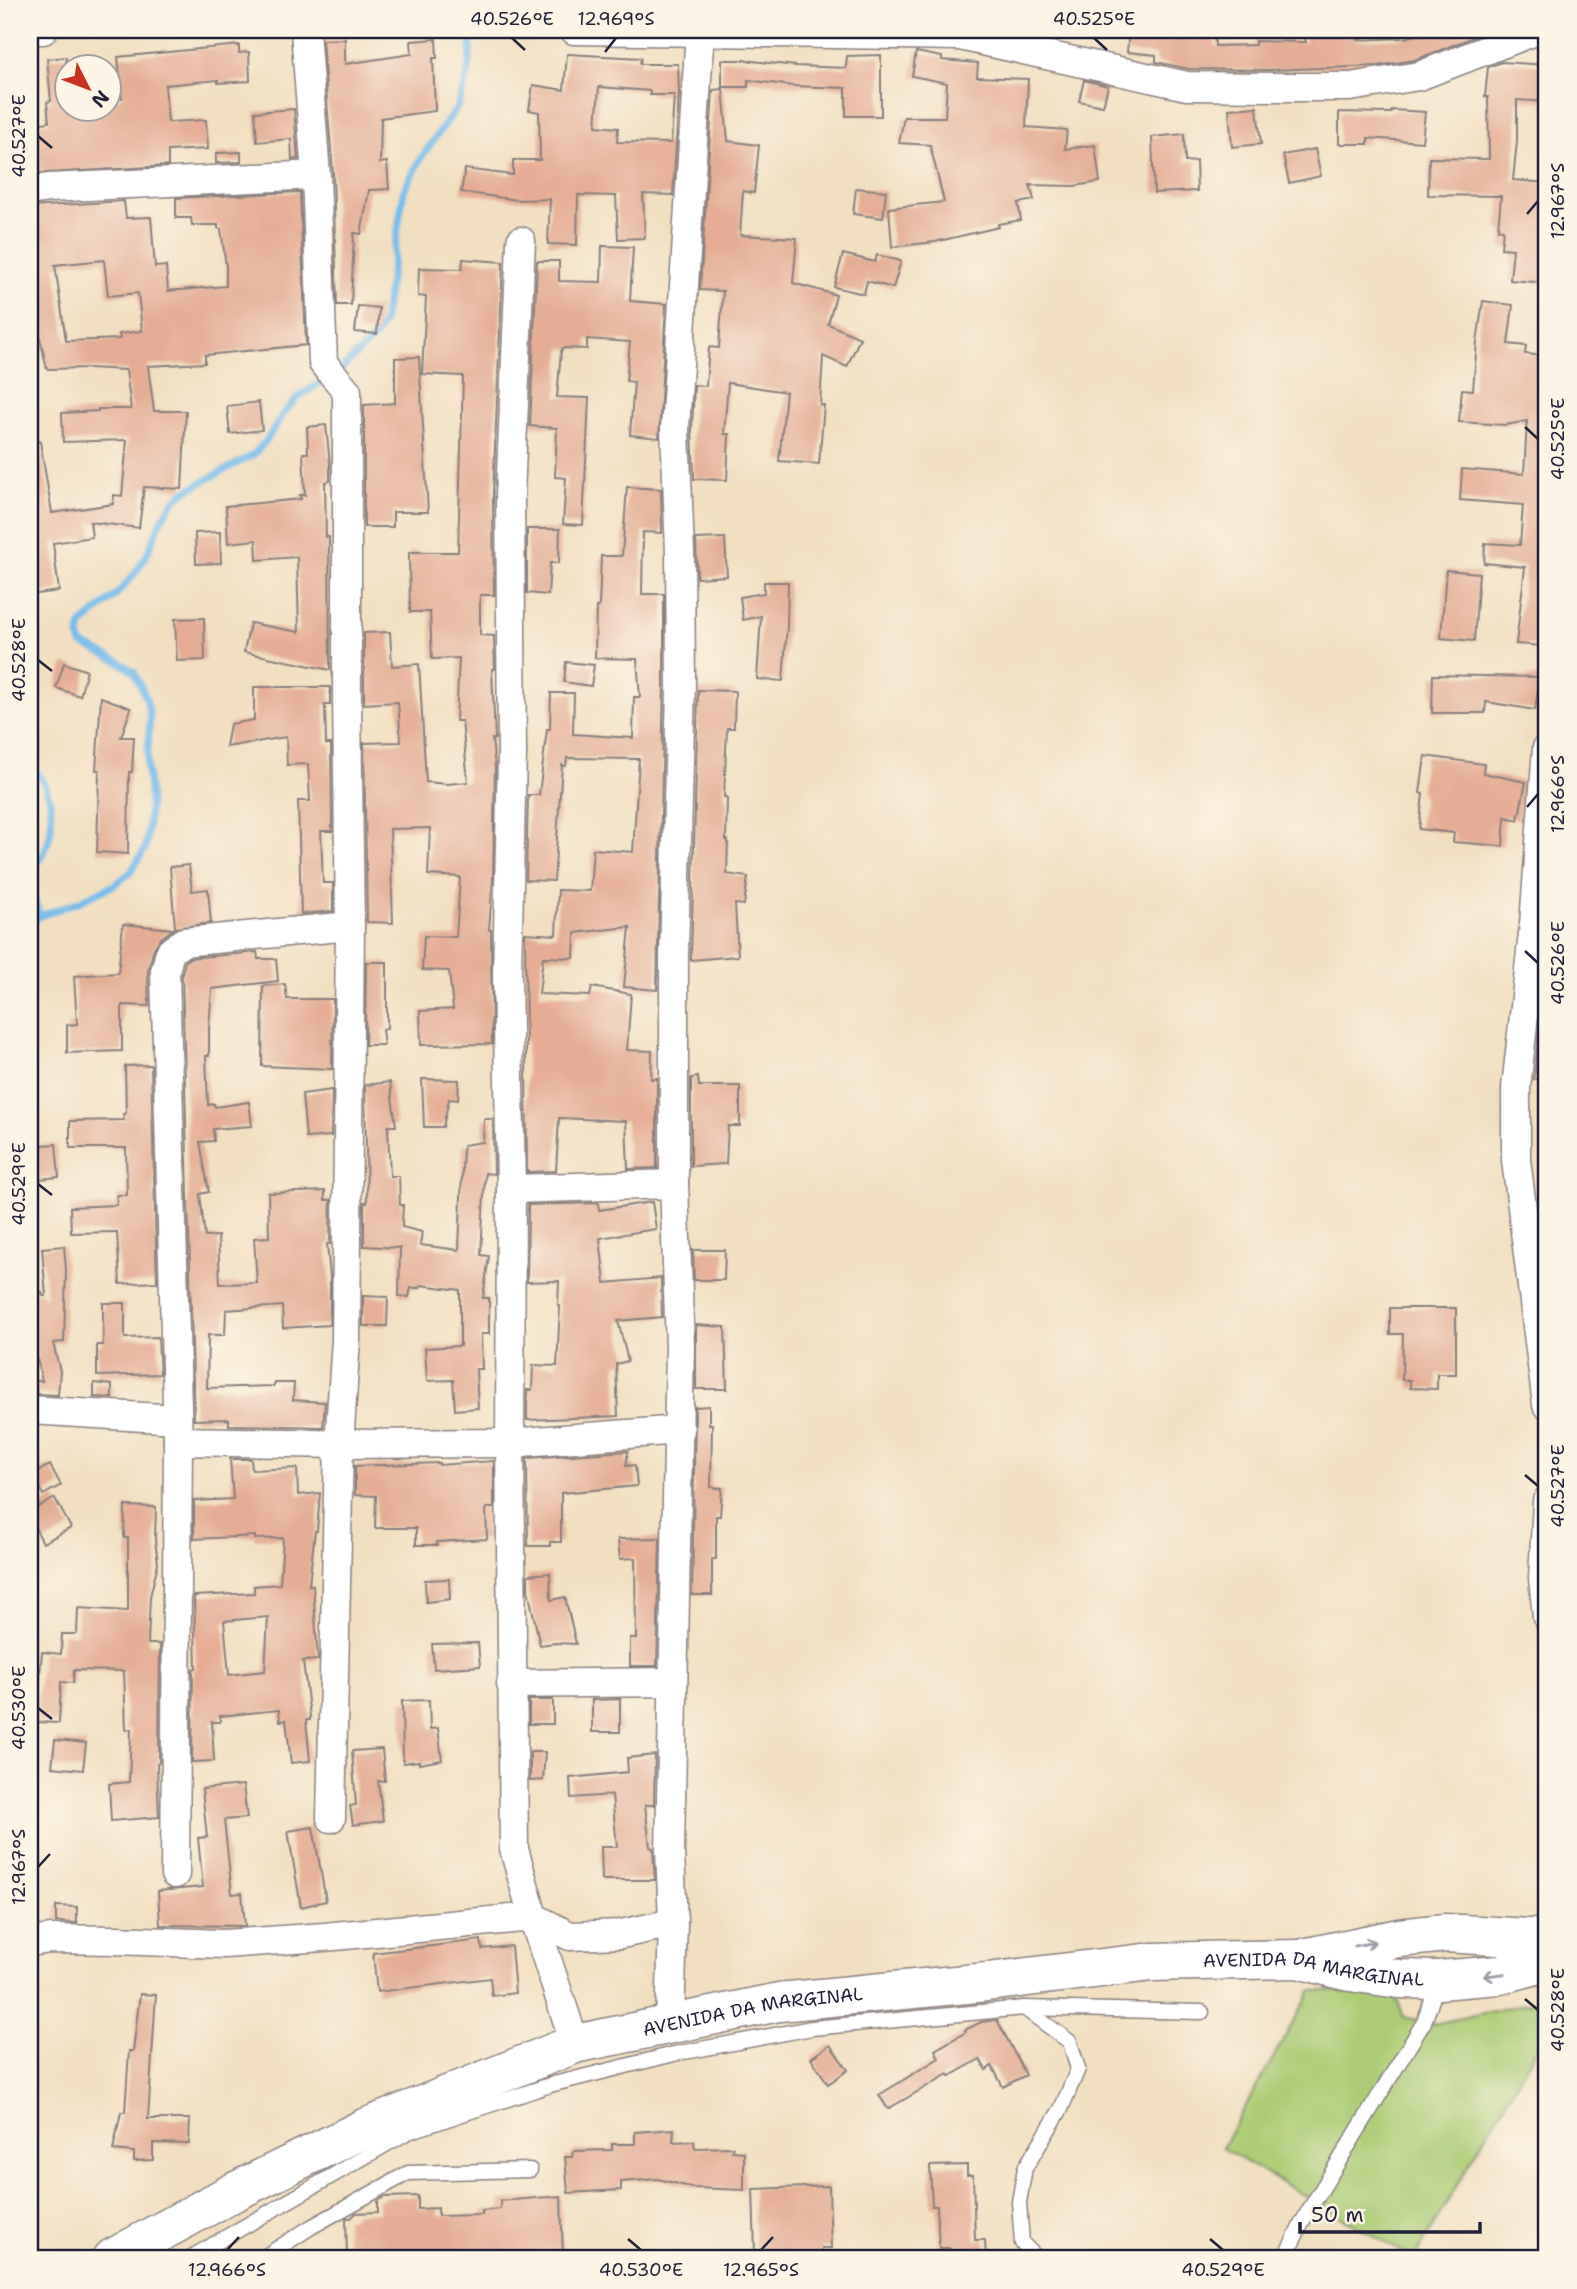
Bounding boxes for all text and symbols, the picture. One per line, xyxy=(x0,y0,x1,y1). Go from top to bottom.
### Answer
text: 40.526°E xyxy=(470,7,554,31)
text: 12.969°S xyxy=(578,7,654,31)
text: 40.525°E xyxy=(1053,7,1135,31)
north arrow xyxy=(52,52,122,122)
text: N xyxy=(86,85,115,113)
text: 40.527°E xyxy=(7,94,31,178)
text: 12.967°S xyxy=(1546,163,1570,239)
text: 40.525°E xyxy=(1546,398,1570,480)
text: 40.528°E xyxy=(7,618,31,702)
text: 12.966°S xyxy=(1546,755,1570,833)
text: 40.526°E xyxy=(1546,921,1570,1005)
text: 40.529°E xyxy=(7,1142,31,1226)
text: 40.527°E xyxy=(1546,1444,1570,1528)
text: 40.530°E xyxy=(7,1666,31,1750)
text: 12.967°S xyxy=(7,1829,31,1905)
one-way arrow xyxy=(1353,1937,1376,1951)
street label: AVENIDA DA MARGINAL xyxy=(1203,1946,1424,1992)
one-way arrow xyxy=(1483,1968,1506,1981)
text: 40.528°E xyxy=(1546,1968,1570,2052)
street label: AVENIDA DA MARGINAL xyxy=(641,1982,864,2042)
scale bar xyxy=(1300,2191,1481,2235)
text: 50 m xyxy=(1311,2201,1364,2229)
text: 12.966°S xyxy=(188,2258,266,2282)
text: 40.530°E xyxy=(599,2258,683,2282)
text: 12.965°S xyxy=(723,2258,799,2282)
text: 40.529°E xyxy=(1181,2258,1265,2282)

